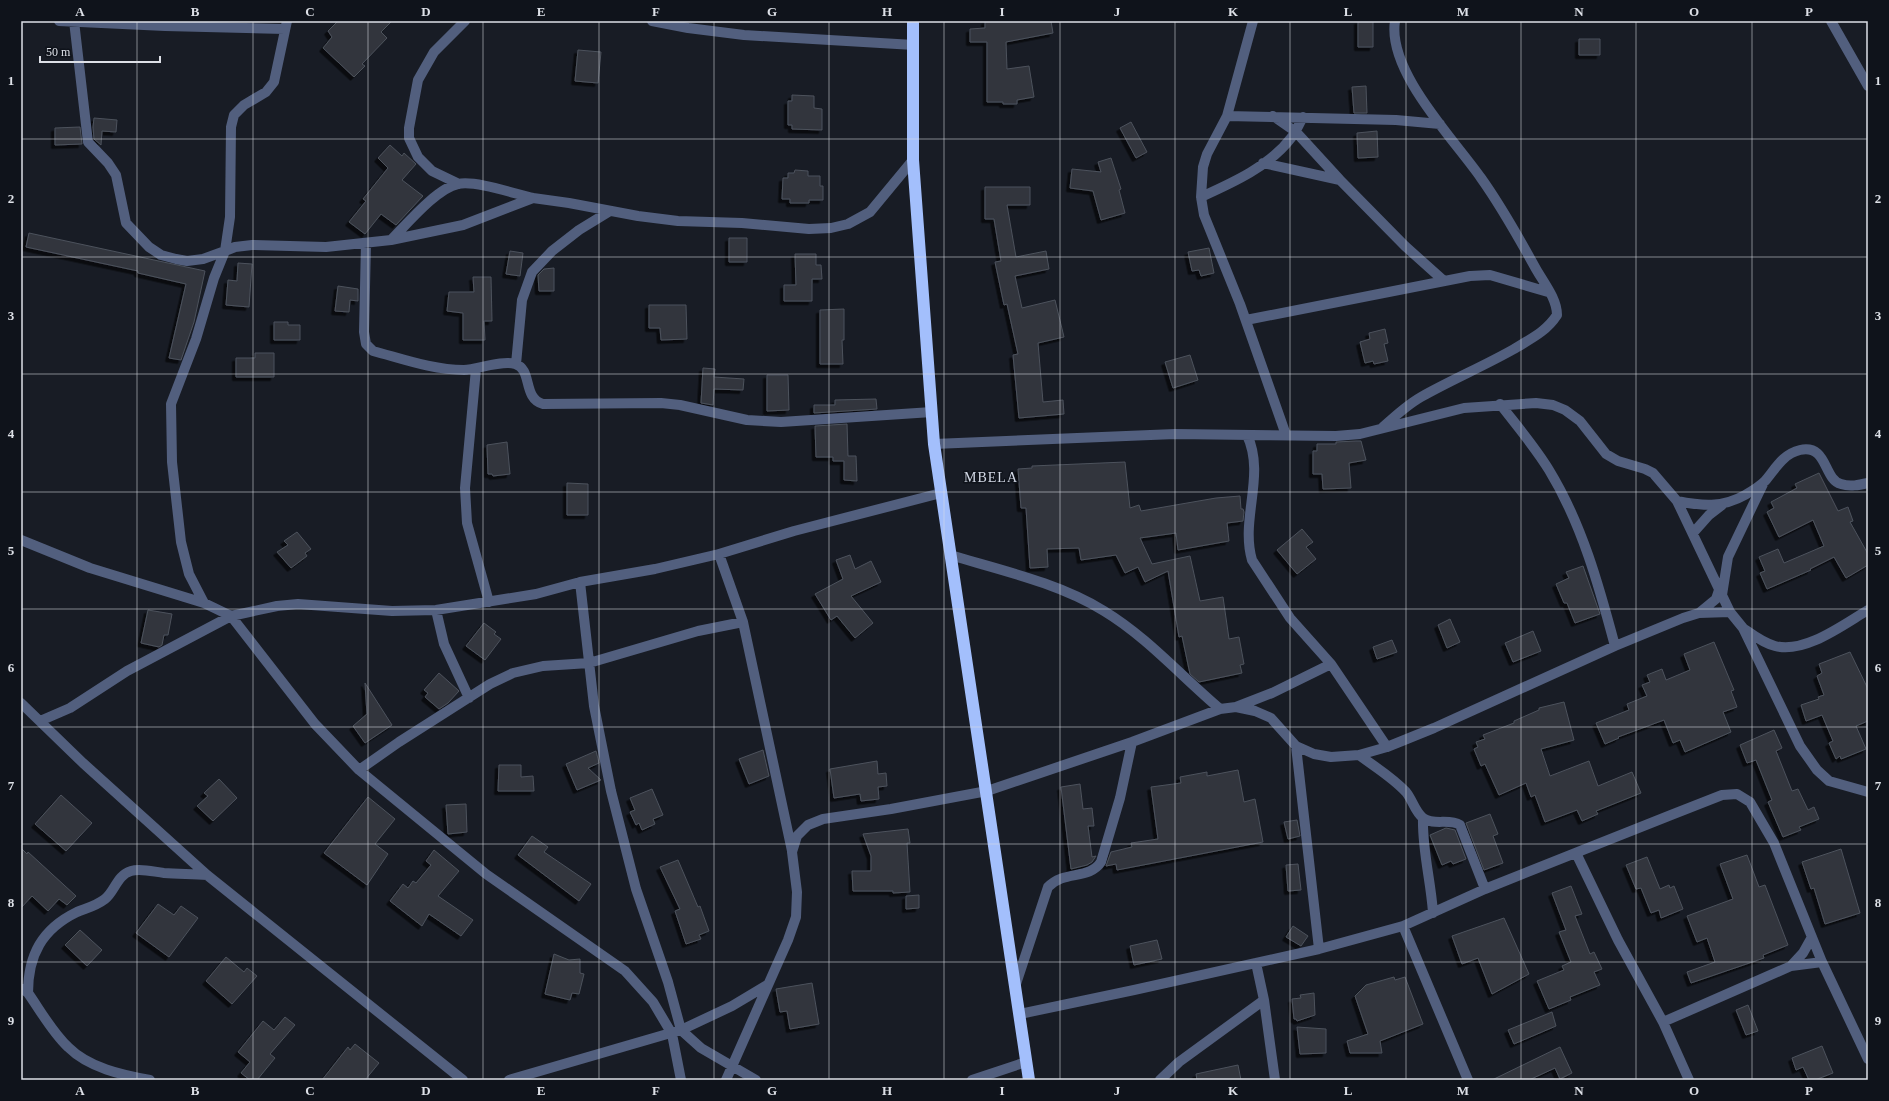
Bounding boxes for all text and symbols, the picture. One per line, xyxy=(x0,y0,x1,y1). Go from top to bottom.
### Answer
text: A xyxy=(75,4,85,19)
text: B xyxy=(191,4,200,19)
text: C xyxy=(305,4,315,19)
text: D xyxy=(421,4,431,19)
text: E xyxy=(537,4,545,19)
text: F xyxy=(652,4,660,19)
text: G xyxy=(767,4,777,19)
text: H xyxy=(882,4,892,19)
text: I xyxy=(999,4,1005,19)
text: J xyxy=(1114,4,1121,19)
text: K xyxy=(1228,4,1239,19)
text: L xyxy=(1344,4,1353,19)
text: M xyxy=(1457,4,1469,19)
text: N xyxy=(1574,4,1584,19)
text: O xyxy=(1689,4,1699,19)
text: P xyxy=(1805,4,1813,19)
scale bar xyxy=(40,38,160,64)
text: 50 m xyxy=(46,45,71,59)
text: 1 xyxy=(8,73,14,88)
text: 1 xyxy=(1875,73,1881,88)
text: 2 xyxy=(8,191,14,206)
text: 2 xyxy=(1875,191,1881,206)
text: 3 xyxy=(8,308,15,323)
text: 3 xyxy=(1875,308,1882,323)
text: 4 xyxy=(8,426,15,441)
text: 4 xyxy=(1875,426,1882,441)
district label: MBELA xyxy=(964,470,1018,485)
text: 5 xyxy=(8,543,15,558)
text: 5 xyxy=(1875,543,1882,558)
text: 6 xyxy=(8,660,15,675)
text: 6 xyxy=(1875,660,1882,675)
text: 7 xyxy=(8,778,15,793)
text: 7 xyxy=(1875,778,1882,793)
text: 8 xyxy=(8,895,15,910)
text: 8 xyxy=(1875,895,1882,910)
text: 9 xyxy=(8,1013,15,1028)
text: 9 xyxy=(1875,1013,1882,1028)
text: A xyxy=(75,1083,85,1098)
text: B xyxy=(191,1083,200,1098)
text: C xyxy=(305,1083,315,1098)
text: D xyxy=(421,1083,431,1098)
text: E xyxy=(537,1083,545,1098)
text: F xyxy=(652,1083,660,1098)
text: G xyxy=(767,1083,777,1098)
text: H xyxy=(882,1083,892,1098)
text: I xyxy=(999,1083,1005,1098)
text: J xyxy=(1114,1083,1121,1098)
text: K xyxy=(1228,1083,1239,1098)
text: L xyxy=(1344,1083,1353,1098)
text: M xyxy=(1457,1083,1469,1098)
text: N xyxy=(1574,1083,1584,1098)
text: O xyxy=(1689,1083,1699,1098)
text: P xyxy=(1805,1083,1813,1098)

